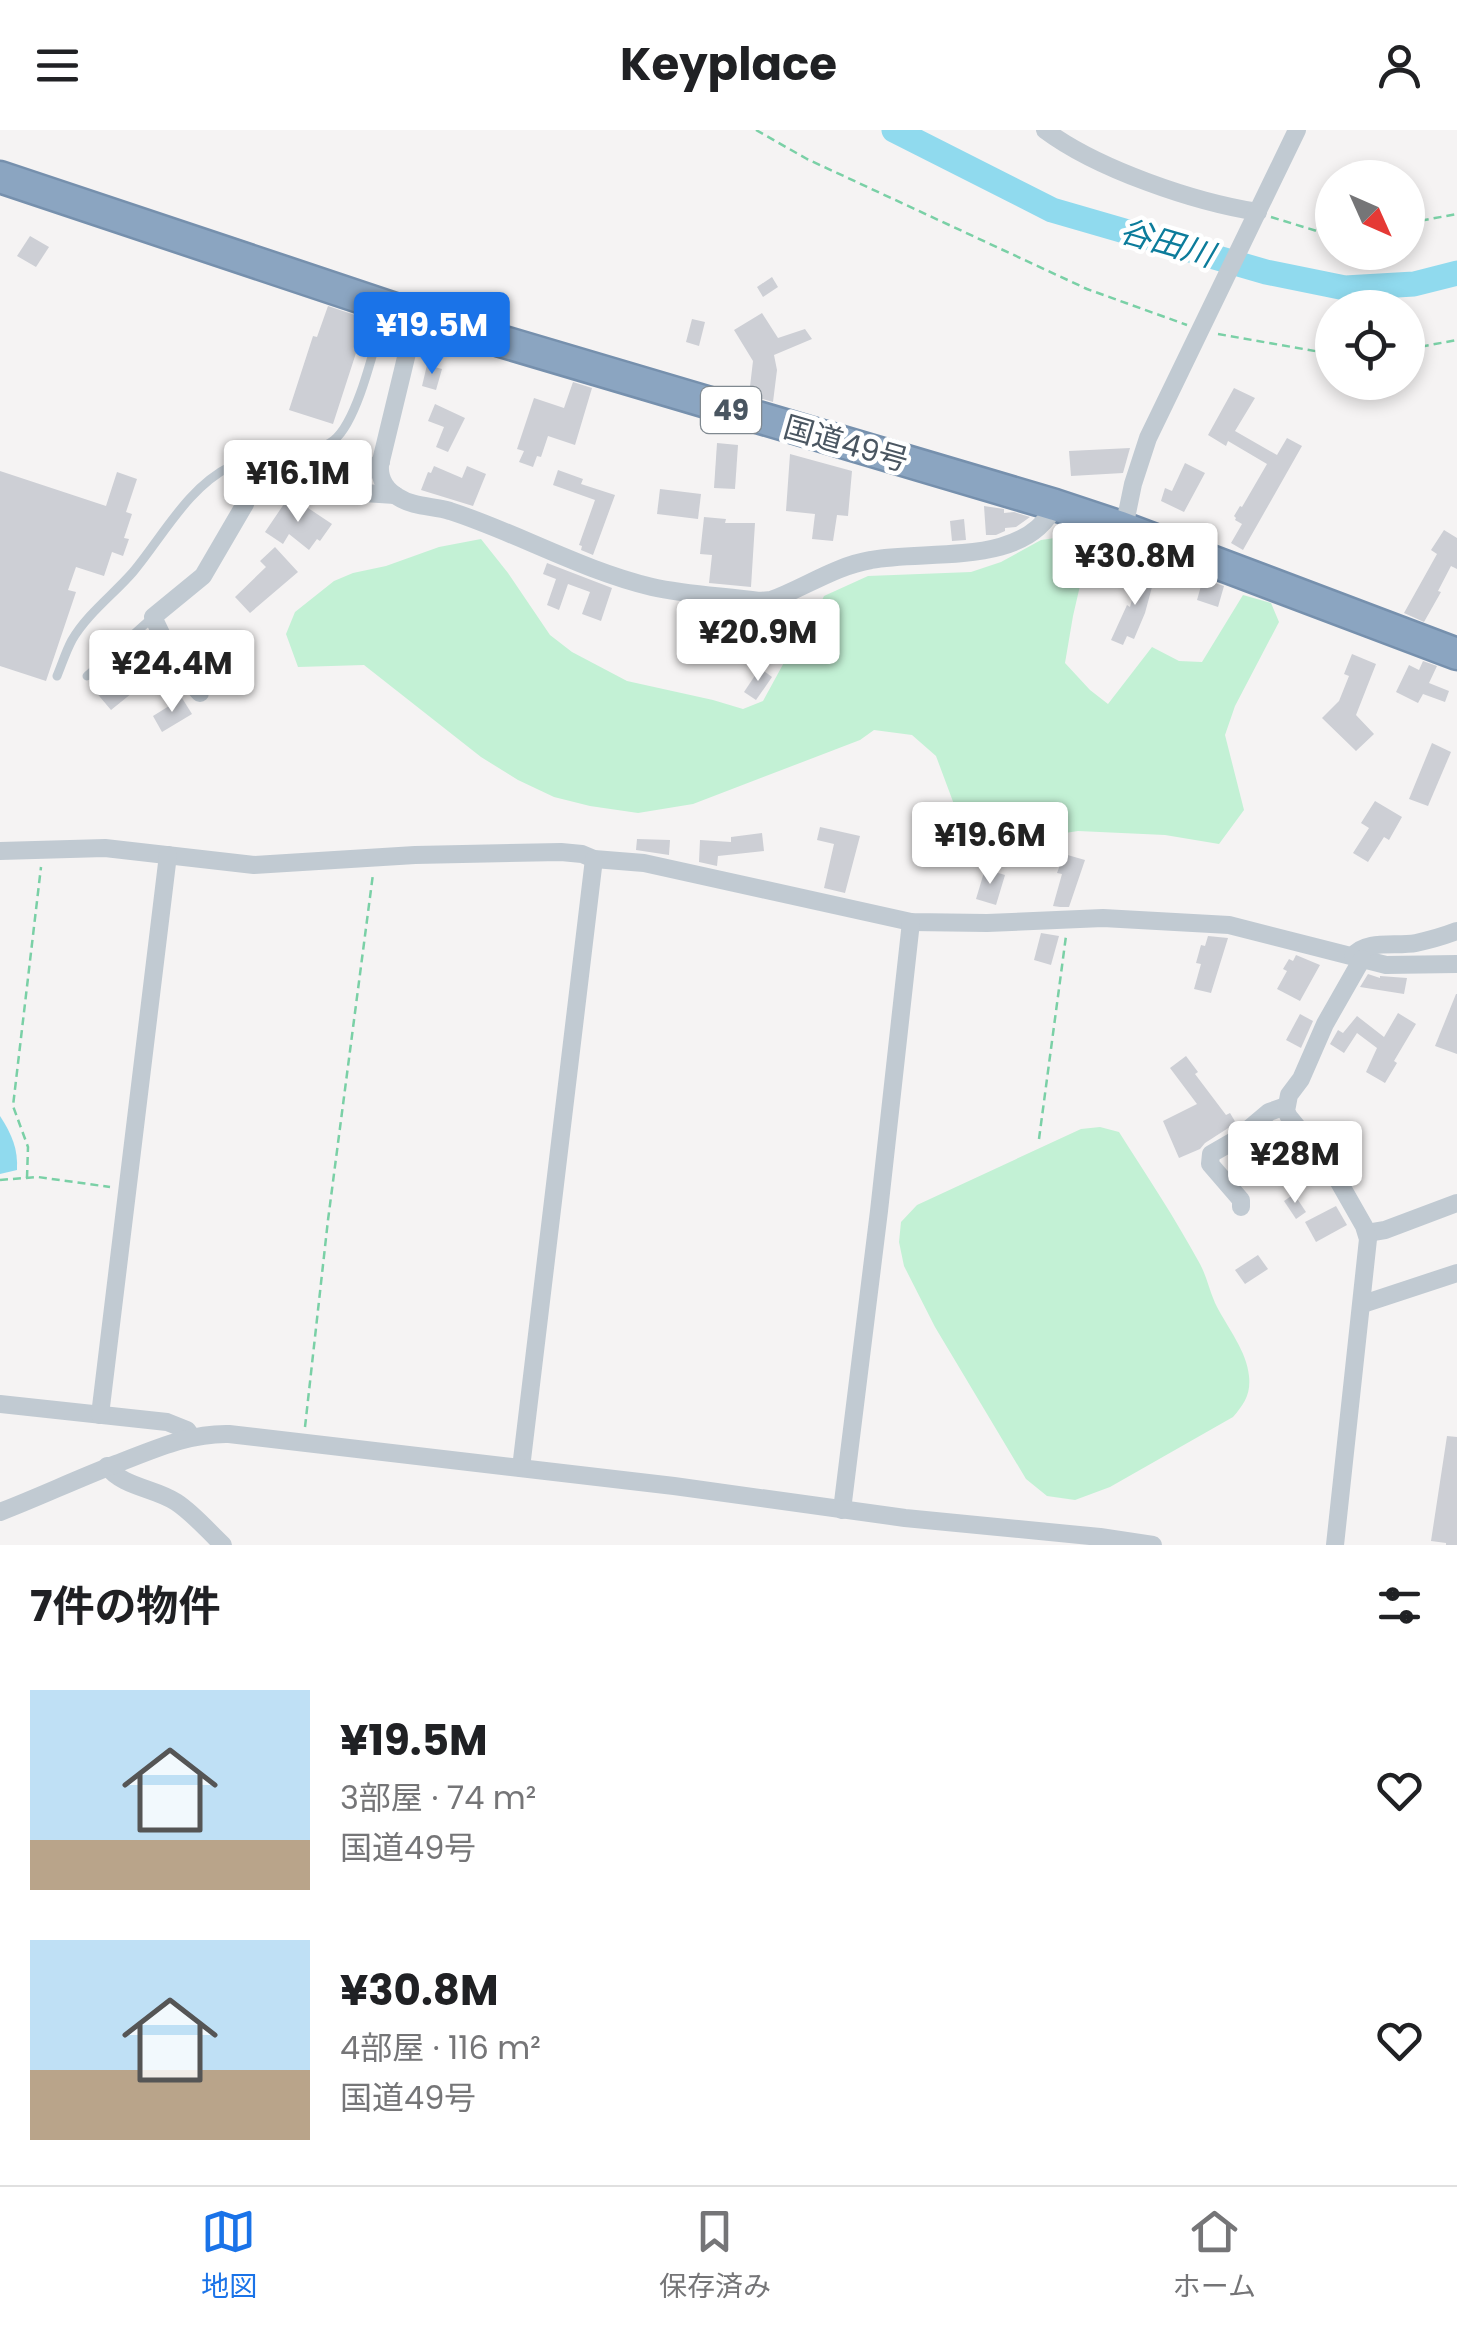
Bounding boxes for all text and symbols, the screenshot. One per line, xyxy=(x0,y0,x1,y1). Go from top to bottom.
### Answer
text: Keyplace xyxy=(620,33,837,96)
icon: menu xyxy=(30,38,85,93)
icon: person xyxy=(1372,38,1427,93)
north arrow xyxy=(1315,160,1425,270)
map controls xyxy=(1315,160,1425,400)
water label: 谷田川 xyxy=(1115,208,1222,278)
button: locate xyxy=(1315,290,1425,400)
pin: ¥19.5M xyxy=(351,292,513,377)
text: ¥19.5M xyxy=(376,302,488,347)
road number: 49 xyxy=(701,387,761,433)
street label: 国道49号 xyxy=(779,405,913,482)
pin: ¥16.1M xyxy=(217,440,379,525)
text: ¥16.1M xyxy=(246,450,350,495)
pin: ¥30.8M xyxy=(1054,523,1216,608)
text: ¥30.8M xyxy=(1075,533,1195,578)
pin: ¥20.9M xyxy=(677,599,839,684)
text: ¥20.9M xyxy=(699,609,817,654)
pin: ¥24.4M xyxy=(91,630,253,715)
text: ¥24.4M xyxy=(111,640,233,685)
pin: ¥19.6M xyxy=(909,802,1071,887)
text: ¥19.6M xyxy=(934,812,1046,857)
pin: ¥28M xyxy=(1236,1121,1354,1206)
text: ¥28M xyxy=(1250,1131,1340,1176)
text: 7件の物件 xyxy=(30,1577,220,1636)
icon: filters xyxy=(1372,1578,1427,1633)
text: ¥19.5M xyxy=(340,1711,488,1770)
icon: home xyxy=(110,1730,230,1850)
icon: heart xyxy=(1372,1763,1427,1818)
text: 3部屋 · 74 m² xyxy=(340,1775,536,1820)
text: 国道49号 xyxy=(340,1825,476,1870)
text: ¥30.8M xyxy=(340,1961,499,2020)
icon: home xyxy=(110,1980,230,2100)
icon: heart xyxy=(1372,2013,1427,2068)
text: 4部屋 · 116 m² xyxy=(340,2025,541,2070)
text: 国道49号 xyxy=(340,2075,476,2120)
tab: 地図 xyxy=(201,2204,257,2308)
tab: 保存済み xyxy=(659,2204,771,2308)
tab: ホーム xyxy=(1173,2204,1256,2308)

